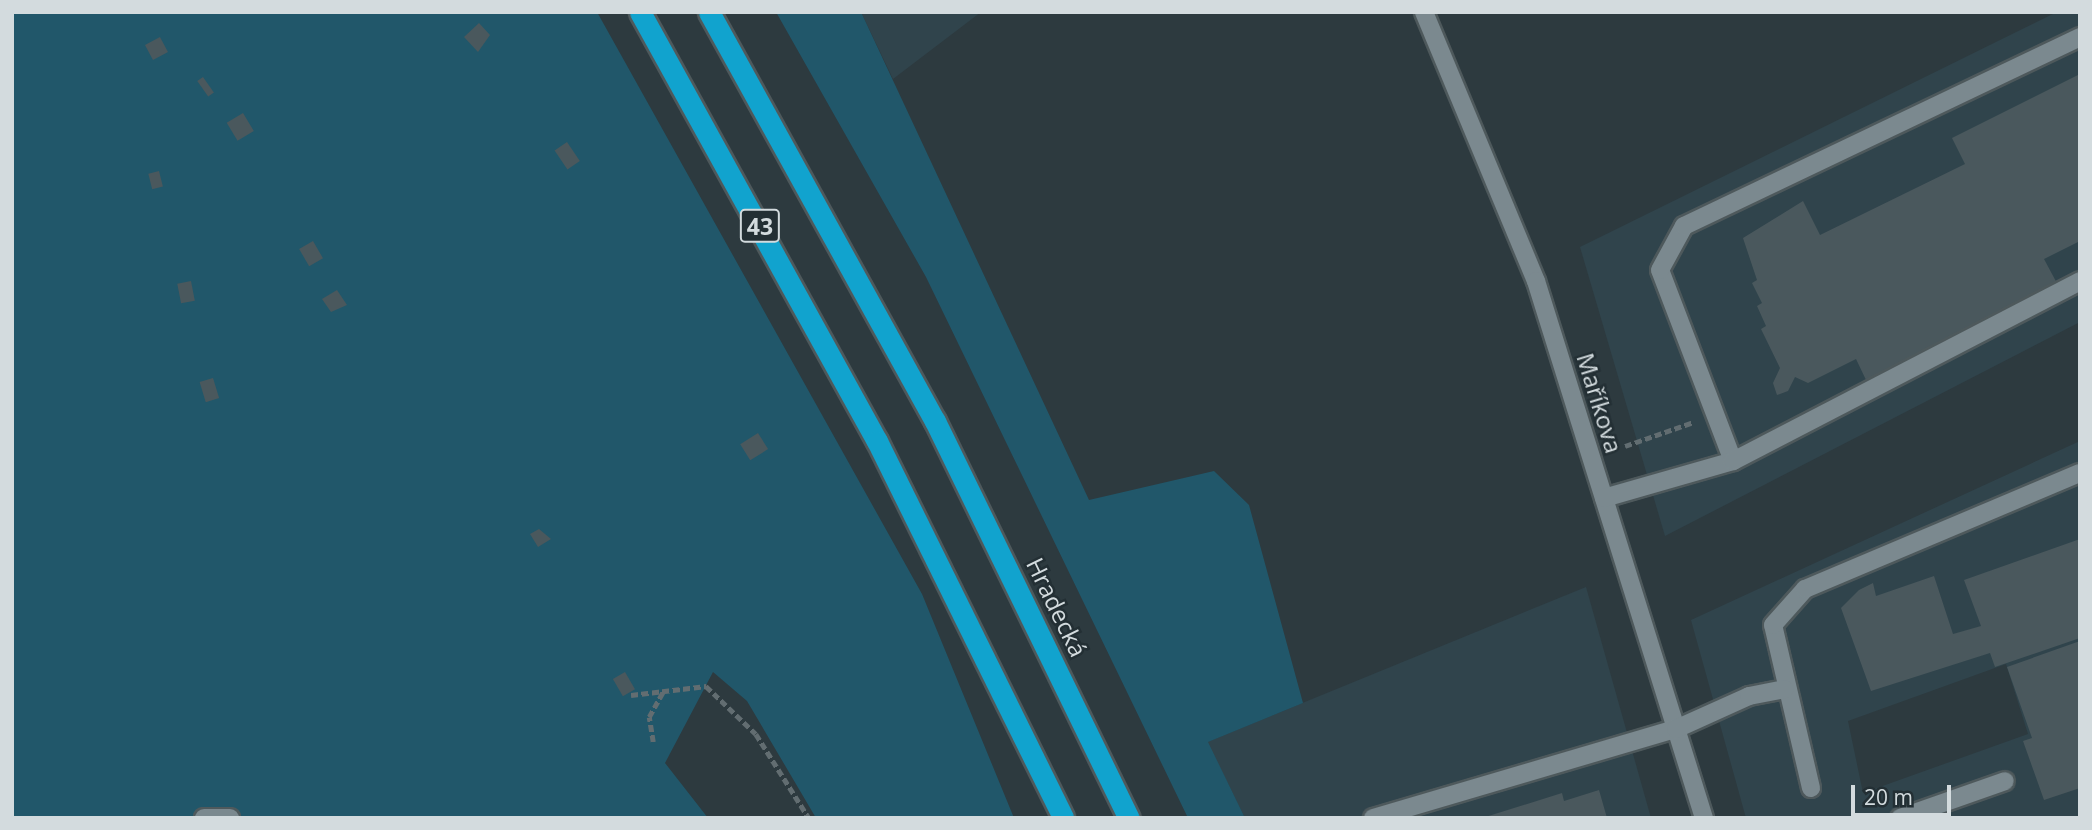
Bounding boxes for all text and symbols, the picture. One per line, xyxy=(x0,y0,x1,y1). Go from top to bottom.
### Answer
road number: 43 xyxy=(739,206,781,246)
street label: Maříkova xyxy=(1571,349,1629,457)
street label: Hradecká xyxy=(1021,553,1093,661)
scale bar xyxy=(1854,770,1954,814)
text: 20 m xyxy=(1864,783,1913,811)

